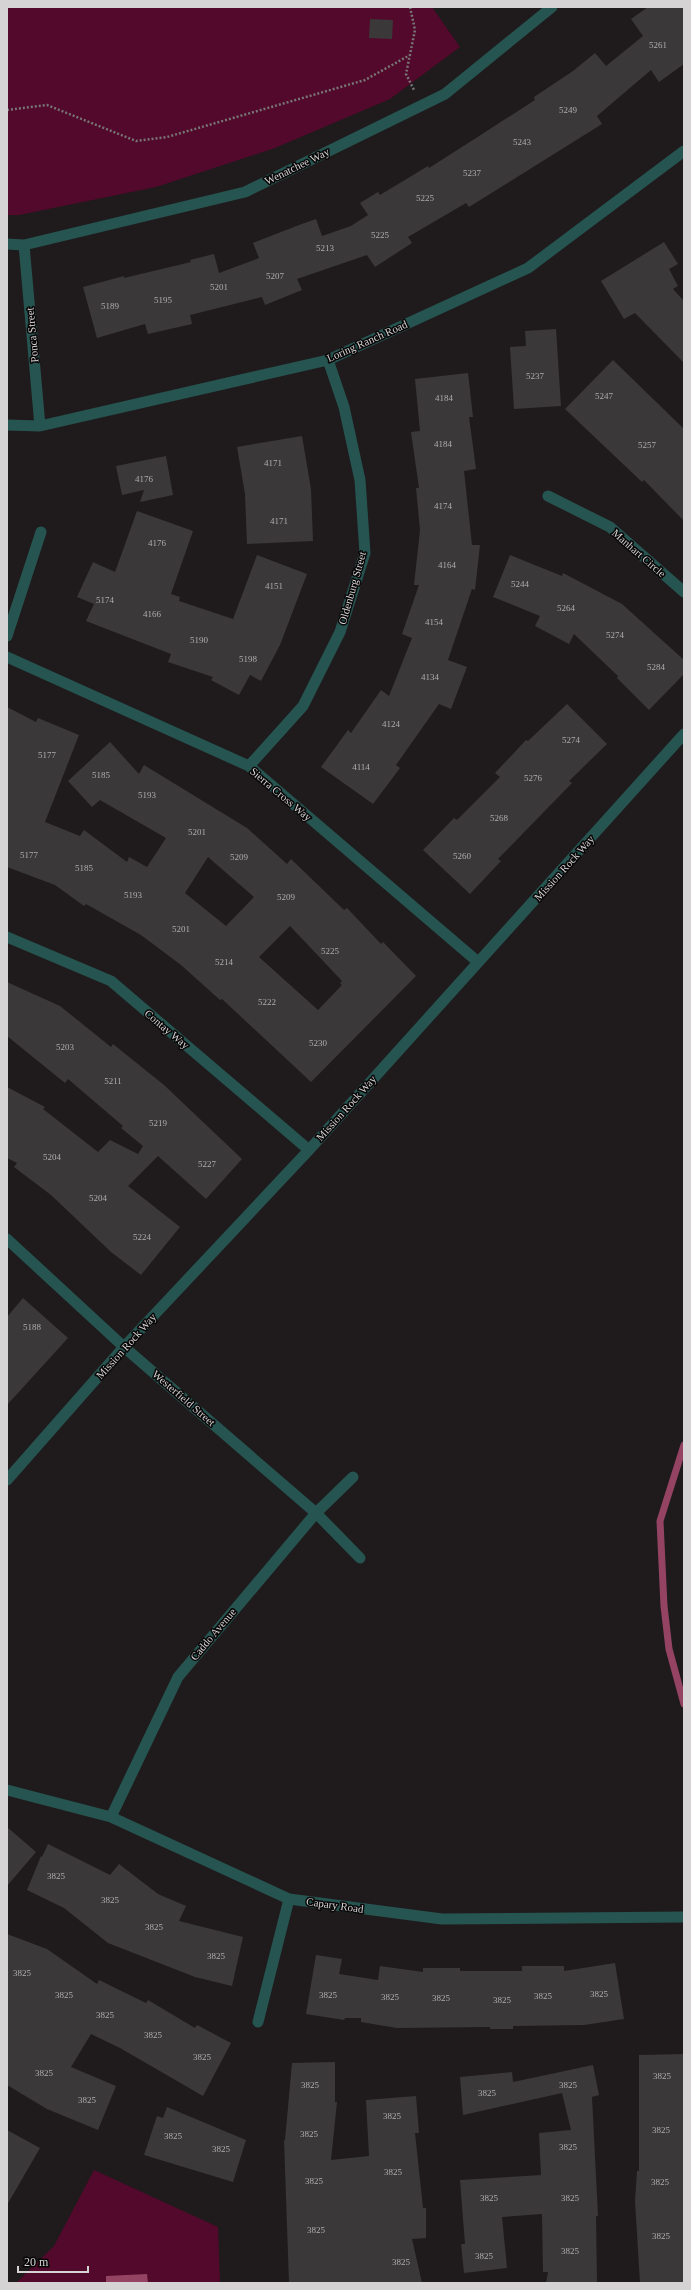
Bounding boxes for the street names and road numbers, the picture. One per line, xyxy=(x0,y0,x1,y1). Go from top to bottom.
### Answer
street label: Wenatchee Way xyxy=(263,145,332,187)
street label: Ponca Street xyxy=(24,307,40,363)
street label: Loring Ranch Road xyxy=(325,318,410,364)
street label: Manhart Circle xyxy=(610,527,668,580)
street label: Oldenburg Street xyxy=(336,550,368,626)
street label: Sierra Cross Way xyxy=(248,765,315,824)
street label: Mission Rock Way xyxy=(531,832,597,903)
street label: Contay Way xyxy=(142,1007,192,1051)
street label: Mission Rock Way xyxy=(313,1072,379,1143)
street label: Mission Rock Way xyxy=(93,1310,159,1381)
street label: Westerfield Street xyxy=(150,1368,218,1428)
street label: Caddo Avenue xyxy=(188,1605,238,1662)
street label: Capary Road xyxy=(306,1895,365,1915)

